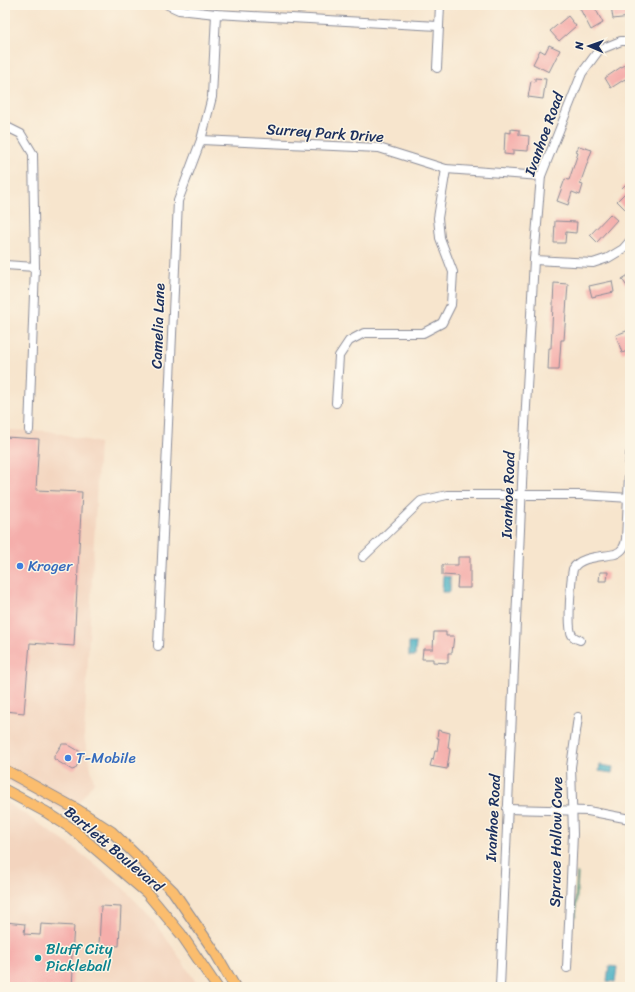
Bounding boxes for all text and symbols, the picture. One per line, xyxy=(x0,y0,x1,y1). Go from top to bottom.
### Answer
north arrow xyxy=(569,26,609,66)
text: N xyxy=(570,41,589,51)
street label: Ivanhoe Road xyxy=(517,88,572,180)
street label: Surrey Park Drive xyxy=(265,116,385,150)
street label: Camelia Lane xyxy=(144,283,172,369)
street label: Ivanhoe Road xyxy=(493,450,523,540)
place label: Kroger xyxy=(28,553,73,579)
marker: Kroger xyxy=(15,561,25,571)
place label: T-Mobile xyxy=(76,745,136,771)
marker: T-Mobile xyxy=(63,753,73,763)
street label: Ivanhoe Road xyxy=(478,773,508,863)
street label: Spruce Hollow Cove xyxy=(542,777,570,907)
street label: Bartlett Boulevard xyxy=(58,799,170,899)
place label: Bluff City Pickleball xyxy=(46,936,113,979)
marker: Bluff City Pickleball xyxy=(33,953,43,963)

